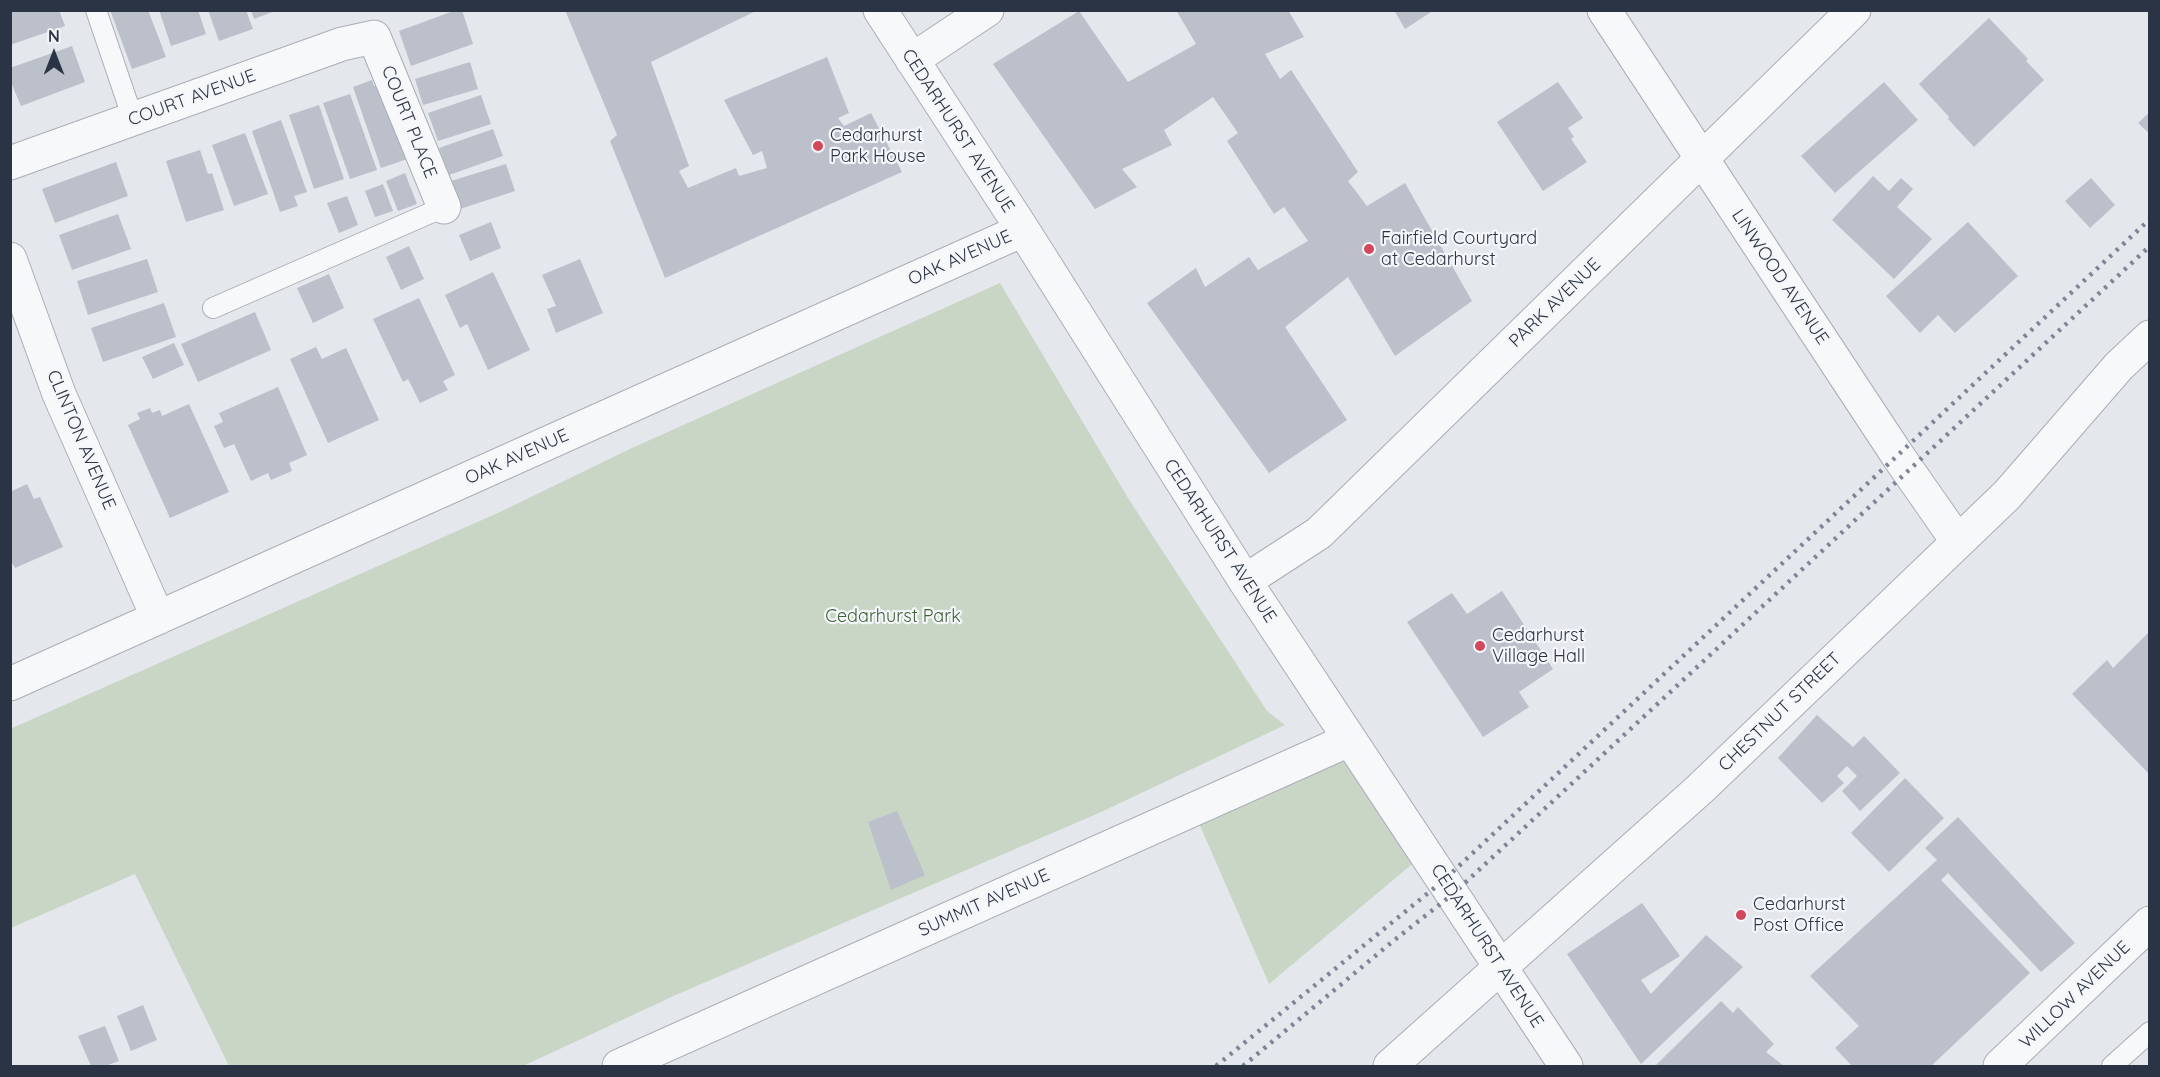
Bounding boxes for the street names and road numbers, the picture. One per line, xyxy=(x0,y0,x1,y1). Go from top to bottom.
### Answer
street label: CEDARHURST AVENUE xyxy=(897,45,1019,217)
street label: COURT PLACE xyxy=(377,62,441,182)
street label: COURT AVENUE xyxy=(125,65,259,131)
street label: LINWOOD AVENUE xyxy=(1727,205,1833,349)
street label: OAK AVENUE xyxy=(905,226,1015,290)
street label: PARK AVENUE xyxy=(1505,254,1605,352)
street label: CLINTON AVENUE xyxy=(42,367,120,513)
street label: OAK AVENUE xyxy=(462,425,572,489)
street label: CEDARHURST AVENUE xyxy=(1159,455,1281,627)
street label: CHESTNUT STREET xyxy=(1714,648,1846,776)
street label: CEDARHURST AVENUE xyxy=(1426,860,1548,1032)
street label: SUMMIT AVENUE xyxy=(915,864,1053,942)
street label: WILLOW AVENUE xyxy=(2015,937,2135,1053)

